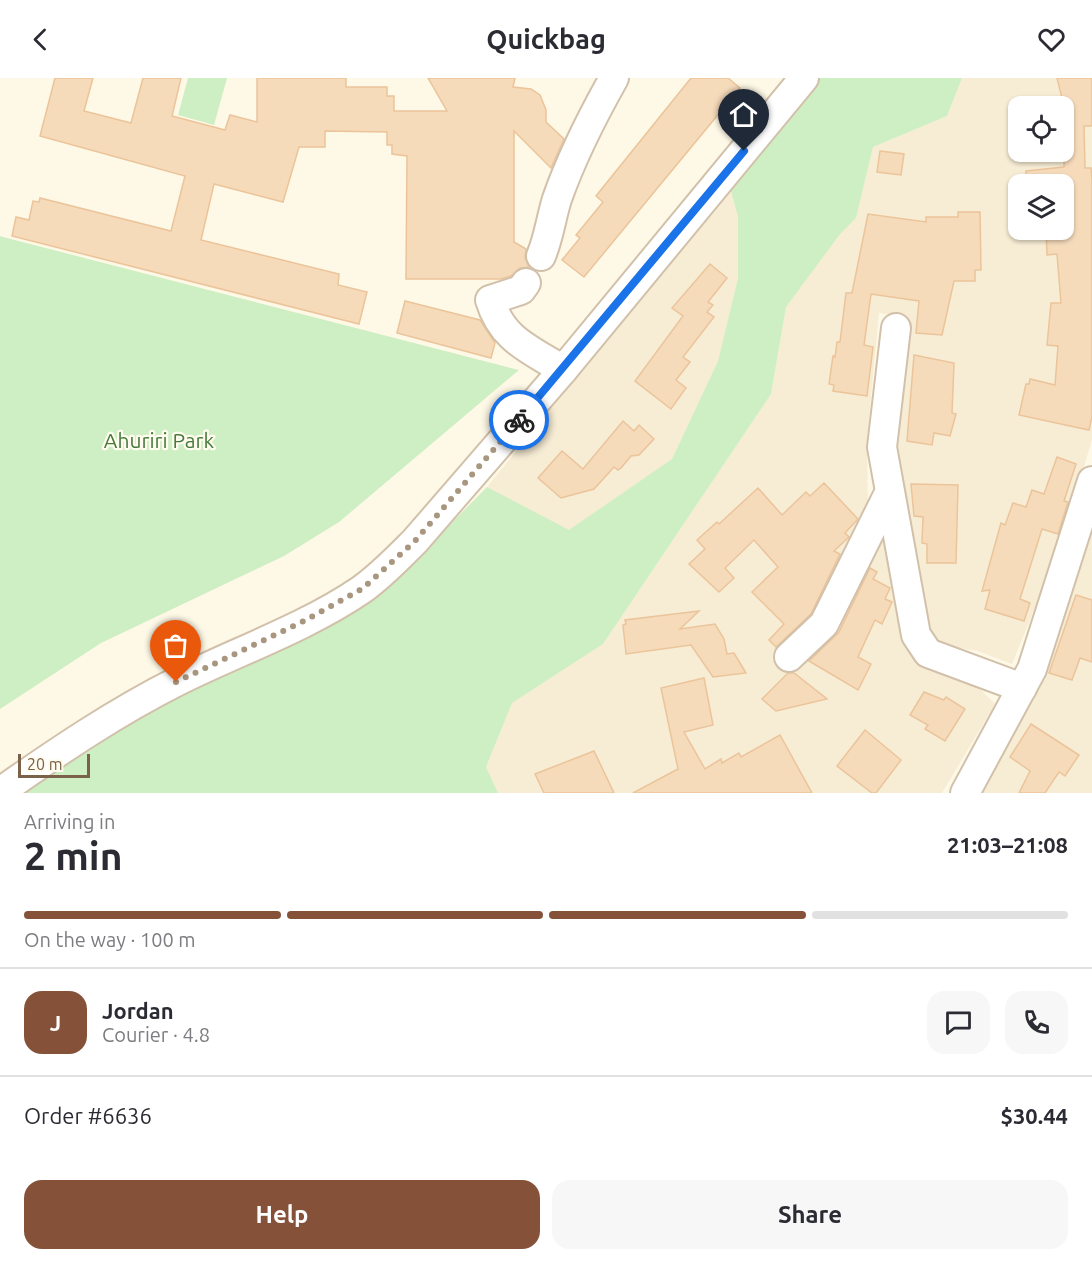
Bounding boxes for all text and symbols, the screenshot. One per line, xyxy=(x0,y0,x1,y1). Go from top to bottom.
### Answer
icon: back xyxy=(24,23,57,56)
icon: heart xyxy=(1035,23,1068,56)
text: Quickbag xyxy=(486,24,606,54)
pin xyxy=(718,89,769,151)
map controls xyxy=(1008,96,1074,240)
button: locate xyxy=(1008,96,1074,162)
icon: home xyxy=(727,98,760,131)
button: layers xyxy=(1008,174,1074,240)
courier xyxy=(489,390,549,450)
icon: bike xyxy=(503,404,536,437)
park label: Ahuriri Park xyxy=(104,428,215,452)
pin xyxy=(150,620,201,682)
icon: bag xyxy=(159,629,192,662)
scale bar xyxy=(18,751,90,778)
text: 20 m xyxy=(27,755,63,773)
text: Arriving in xyxy=(24,810,115,833)
text: 21:03–21:08 xyxy=(947,832,1068,857)
text: 2 min xyxy=(24,834,123,877)
text: On the way · 100 m xyxy=(24,928,196,951)
button: chat xyxy=(927,991,990,1054)
button: phone xyxy=(1005,991,1068,1054)
text: Jordan xyxy=(102,998,174,1023)
text: J xyxy=(50,1010,61,1035)
text: Courier · 4.8 xyxy=(102,1023,210,1046)
text: Order #6636 xyxy=(24,1103,152,1128)
text: $30.44 xyxy=(1001,1103,1068,1128)
button: Help xyxy=(24,1180,540,1249)
button: Share xyxy=(552,1180,1068,1249)

